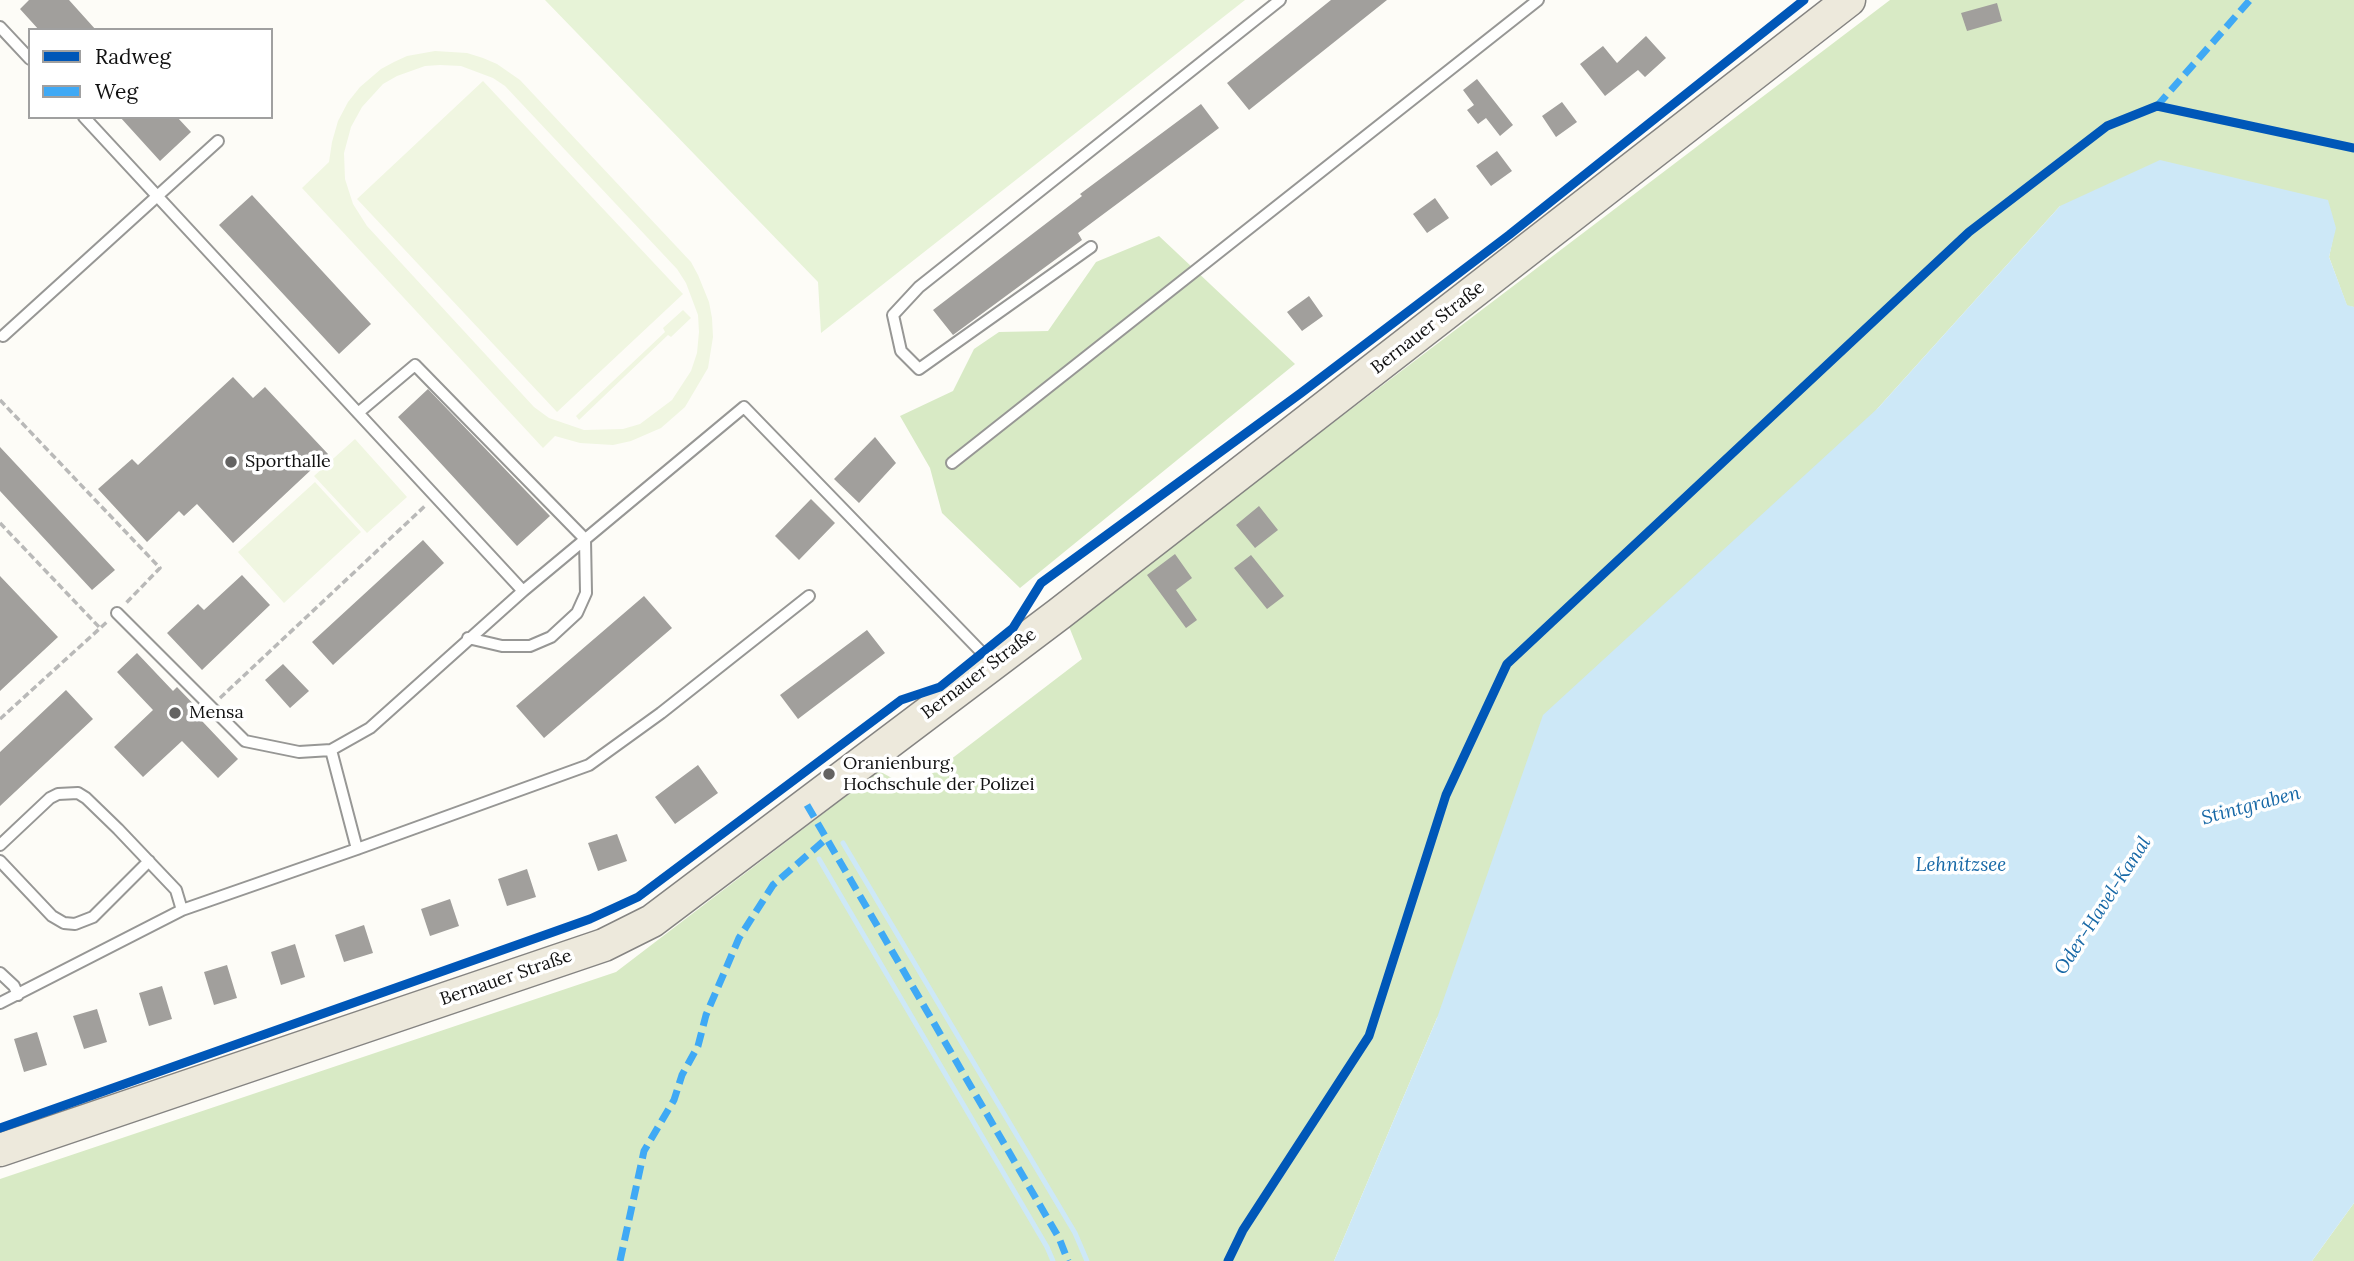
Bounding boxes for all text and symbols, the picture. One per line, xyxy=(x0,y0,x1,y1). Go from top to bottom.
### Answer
legend xyxy=(28,28,273,119)
text: Radweg xyxy=(95,43,171,70)
text: Weg xyxy=(95,78,138,105)
street label: Bernauer Straße xyxy=(1367,277,1489,379)
place label: Sporthalle xyxy=(245,451,331,473)
marker: Sporthalle xyxy=(223,454,239,470)
street label: Bernauer Straße xyxy=(917,624,1041,724)
place label: Mensa xyxy=(189,702,244,724)
marker: Mensa xyxy=(167,705,183,721)
place label: Oranienburg, Hochschule der Polizei xyxy=(843,753,1035,796)
marker: Oranienburg, Hochschule der Polizei xyxy=(821,766,837,782)
water label: Stintgraben xyxy=(2199,782,2303,830)
water label: Oder-Havel-Kanal xyxy=(2050,833,2156,979)
water label: Lehnitzsee xyxy=(1916,855,2006,877)
street label: Bernauer Straße xyxy=(437,945,575,1011)

